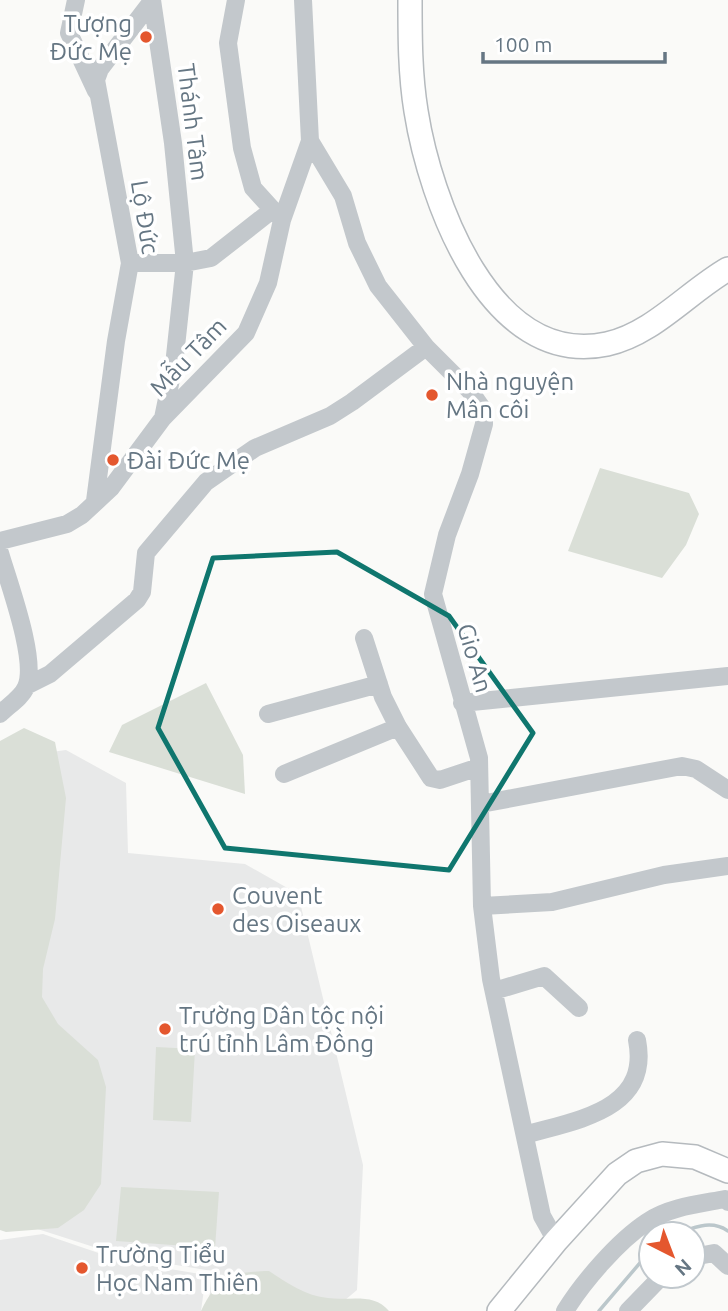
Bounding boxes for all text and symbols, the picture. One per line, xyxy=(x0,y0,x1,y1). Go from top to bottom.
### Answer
place label: Tượng Đức Mẹ xyxy=(50,10,132,65)
scale bar xyxy=(483,21,665,65)
marker: Tượng Đức Mẹ xyxy=(138,29,154,45)
text: 100 m xyxy=(494,32,552,56)
street label: Thánh Tâm xyxy=(172,62,214,182)
street label: Lộ Đức xyxy=(126,178,164,256)
street label: Mẫu Tâm xyxy=(142,310,232,402)
place label: Nhà nguyện Mân côi xyxy=(446,368,574,423)
marker: Nhà nguyện Mân côi xyxy=(424,387,440,403)
place label: Đài Đức Mẹ xyxy=(127,447,250,474)
marker: Đài Đức Mẹ xyxy=(105,452,121,468)
street label: Gio An xyxy=(452,620,498,696)
place label: Couvent des Oiseaux xyxy=(232,882,361,937)
marker: Couvent des Oiseaux xyxy=(210,901,226,917)
place label: Trường Dân tộc nội trú tỉnh Lâm Đồng xyxy=(179,1002,384,1057)
marker: Trường Dân tộc nội trú tỉnh Lâm Đồng xyxy=(157,1021,173,1037)
north arrow xyxy=(637,1220,707,1290)
place label: Trường Tiểu Học Nam Thiên xyxy=(96,1241,259,1296)
text: N xyxy=(671,1255,696,1281)
marker: Trường Tiểu Học Nam Thiên xyxy=(74,1260,90,1276)

